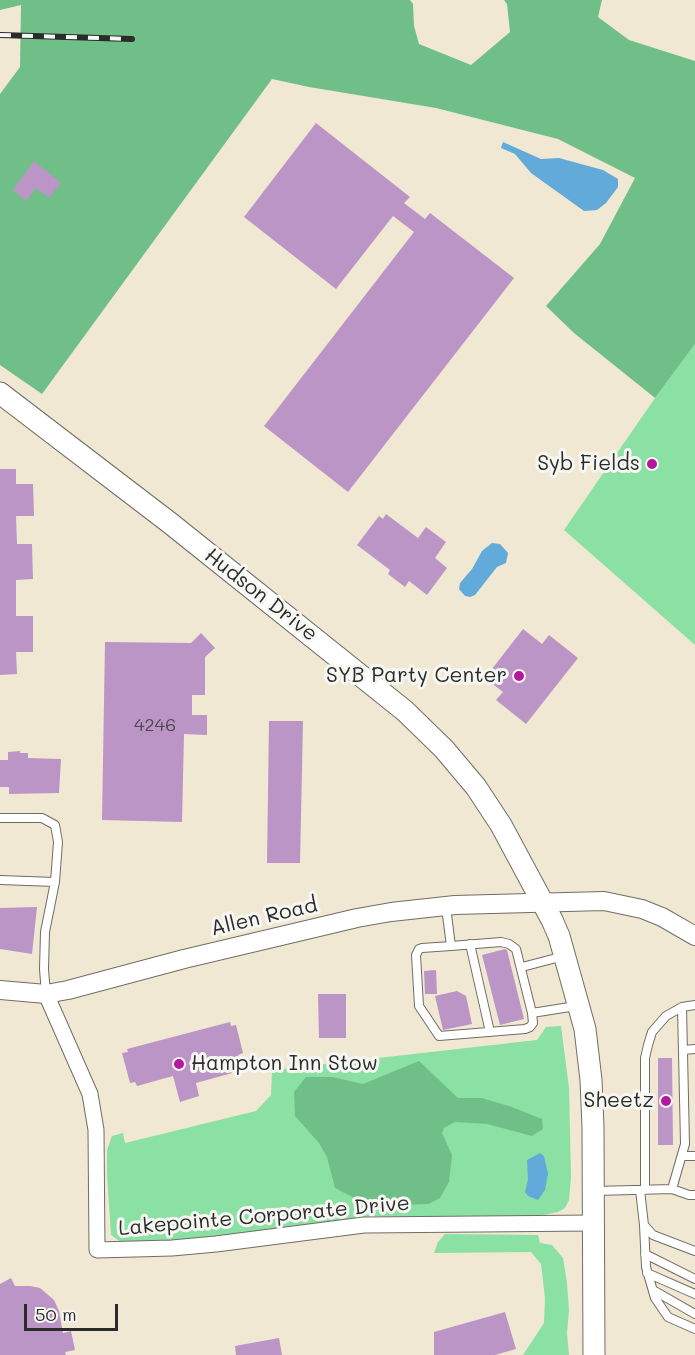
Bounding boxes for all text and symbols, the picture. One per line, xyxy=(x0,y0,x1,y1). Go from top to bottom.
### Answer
place label: Syb Fields xyxy=(537,451,640,477)
marker: Syb Fields xyxy=(645,457,659,471)
street label: Hudson Drive xyxy=(200,543,322,647)
place label: SYB Party Center xyxy=(326,663,507,689)
marker: SYB Party Center xyxy=(512,669,526,683)
house number: 4246 xyxy=(134,714,176,736)
street label: Allen Road xyxy=(208,892,320,942)
place label: Hampton Inn Stow xyxy=(191,1051,378,1077)
marker: Hampton Inn Stow xyxy=(172,1057,186,1071)
place label: Sheetz xyxy=(583,1088,654,1114)
marker: Sheetz xyxy=(659,1094,673,1108)
street label: Lakepointe Corporate Drive xyxy=(117,1191,411,1241)
scale bar xyxy=(27,1292,122,1330)
text: 50 m xyxy=(35,1302,77,1326)

